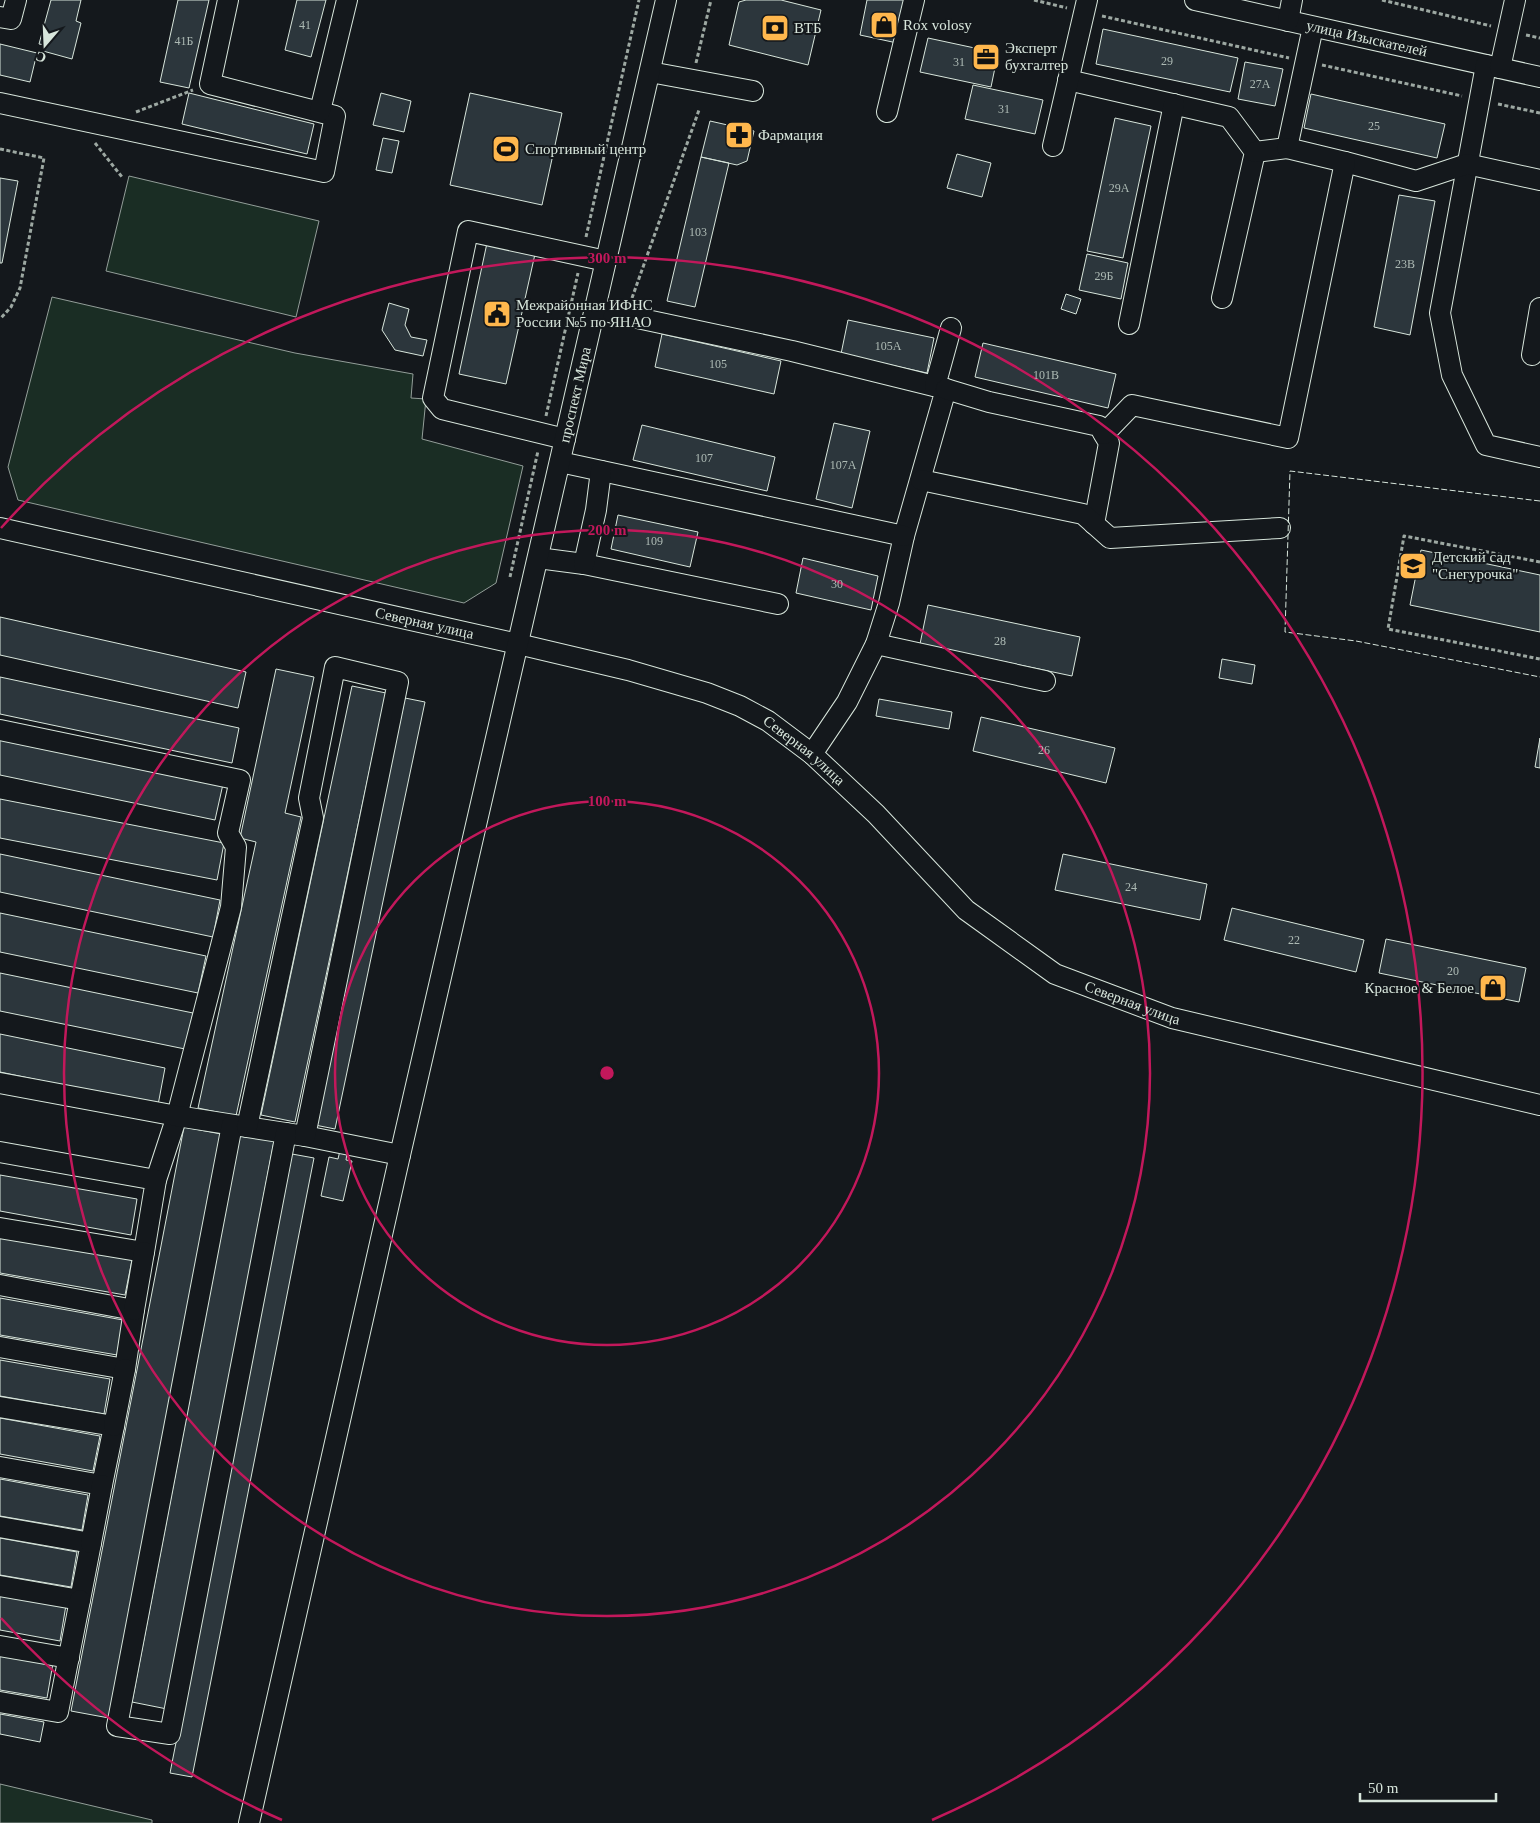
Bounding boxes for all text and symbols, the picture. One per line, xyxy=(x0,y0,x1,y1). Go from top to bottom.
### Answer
shop icon: Rox volosy xyxy=(869,10,899,40)
bank icon: ВТБ xyxy=(760,13,790,43)
place label: Rox volosy xyxy=(903,17,972,33)
street label: улица Изыскателей xyxy=(1305,17,1429,60)
house number: 41 xyxy=(299,18,311,32)
north arrow xyxy=(20,20,70,70)
place label: ВТБ xyxy=(794,20,822,36)
house number: 41Б xyxy=(175,34,194,48)
place label: Эксперт бухгалтер xyxy=(1005,40,1068,73)
office icon: Эксперт бухгалтер xyxy=(971,42,1001,72)
text: С xyxy=(34,48,48,66)
house number: 29 xyxy=(1161,54,1173,68)
house number: 31 xyxy=(953,55,965,69)
house number: 27А xyxy=(1250,77,1271,91)
house number: 31 xyxy=(998,102,1010,116)
house number: 25 xyxy=(1368,119,1380,133)
pharmacy icon: Фармация xyxy=(724,120,754,150)
place label: Фармация xyxy=(758,127,823,143)
sports icon: Спортивный центр xyxy=(491,134,521,164)
place label: Спортивный центр xyxy=(525,141,646,157)
house number: 29А xyxy=(1109,181,1130,195)
house number: 103 xyxy=(689,225,707,239)
text: 300 m xyxy=(588,250,627,266)
house number: 23В xyxy=(1395,257,1415,271)
house number: 29Б xyxy=(1095,269,1114,283)
place label: Межрайонная ИФНС России №5 по ЯНАО xyxy=(516,297,653,330)
public building icon: Межрайонная ИФНС России №5 по ЯНАО xyxy=(482,299,512,329)
house number: 105А xyxy=(875,339,902,353)
street label: проспект Мира xyxy=(556,345,594,444)
house number: 105 xyxy=(709,357,727,371)
house number: 101В xyxy=(1033,368,1059,382)
house number: 107 xyxy=(695,451,713,465)
house number: 107А xyxy=(830,458,857,472)
text: 200 m xyxy=(588,522,627,538)
house number: 109 xyxy=(645,534,663,548)
place label: Детский сад "Снегурочка" xyxy=(1432,549,1518,582)
school or university icon: Детский сад "Снегурочка" xyxy=(1398,551,1428,581)
house number: 30 xyxy=(831,577,843,591)
street label: Северная улица xyxy=(374,604,476,642)
house number: 28 xyxy=(994,634,1006,648)
street label: Северная улица xyxy=(760,712,848,789)
house number: 26 xyxy=(1038,743,1050,757)
text: 100 m xyxy=(588,793,627,809)
house number: 24 xyxy=(1125,880,1137,894)
house number: 22 xyxy=(1288,933,1300,947)
house number: 20 xyxy=(1447,964,1459,978)
shop icon: Красное & Белое xyxy=(1478,973,1508,1003)
street label: Северная улица xyxy=(1083,978,1182,1028)
place label: Красное & Белое xyxy=(1365,980,1474,996)
centre of rings xyxy=(598,1064,616,1082)
scale bar xyxy=(1360,1770,1496,1802)
text: 50 m xyxy=(1368,1780,1399,1796)

